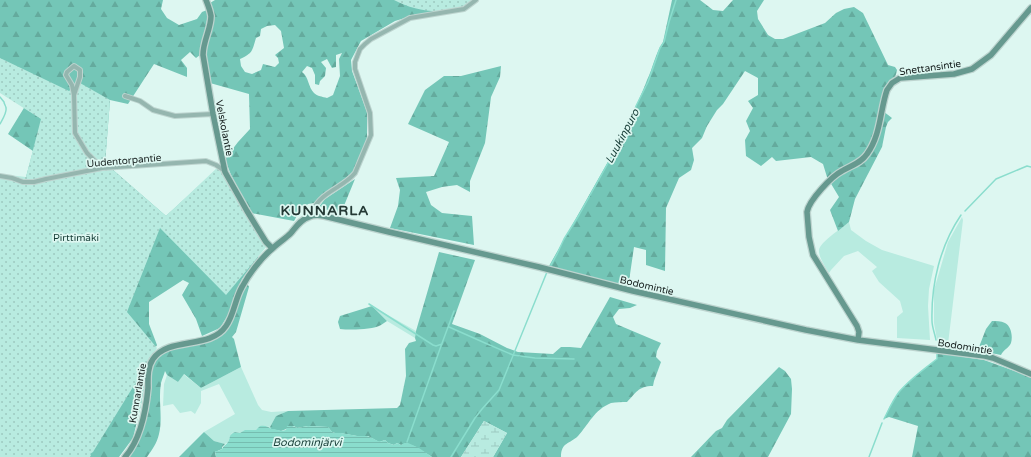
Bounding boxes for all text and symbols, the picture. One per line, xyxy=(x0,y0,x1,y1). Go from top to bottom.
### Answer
street label: Snettansintie xyxy=(898,58,962,78)
street label: Velskolantie xyxy=(213,99,235,158)
water label: Luukinpuro xyxy=(603,106,643,166)
street label: Uudentorpantie xyxy=(86,152,162,170)
district label: KUNNARLA xyxy=(280,202,370,219)
park label: Pirttimäki xyxy=(53,232,99,244)
street label: Bodomintie xyxy=(619,274,675,298)
street label: Bodomintie xyxy=(937,337,993,357)
street label: Kunnarlantie xyxy=(127,362,149,424)
water label: Bodominjärvi xyxy=(272,436,343,449)

